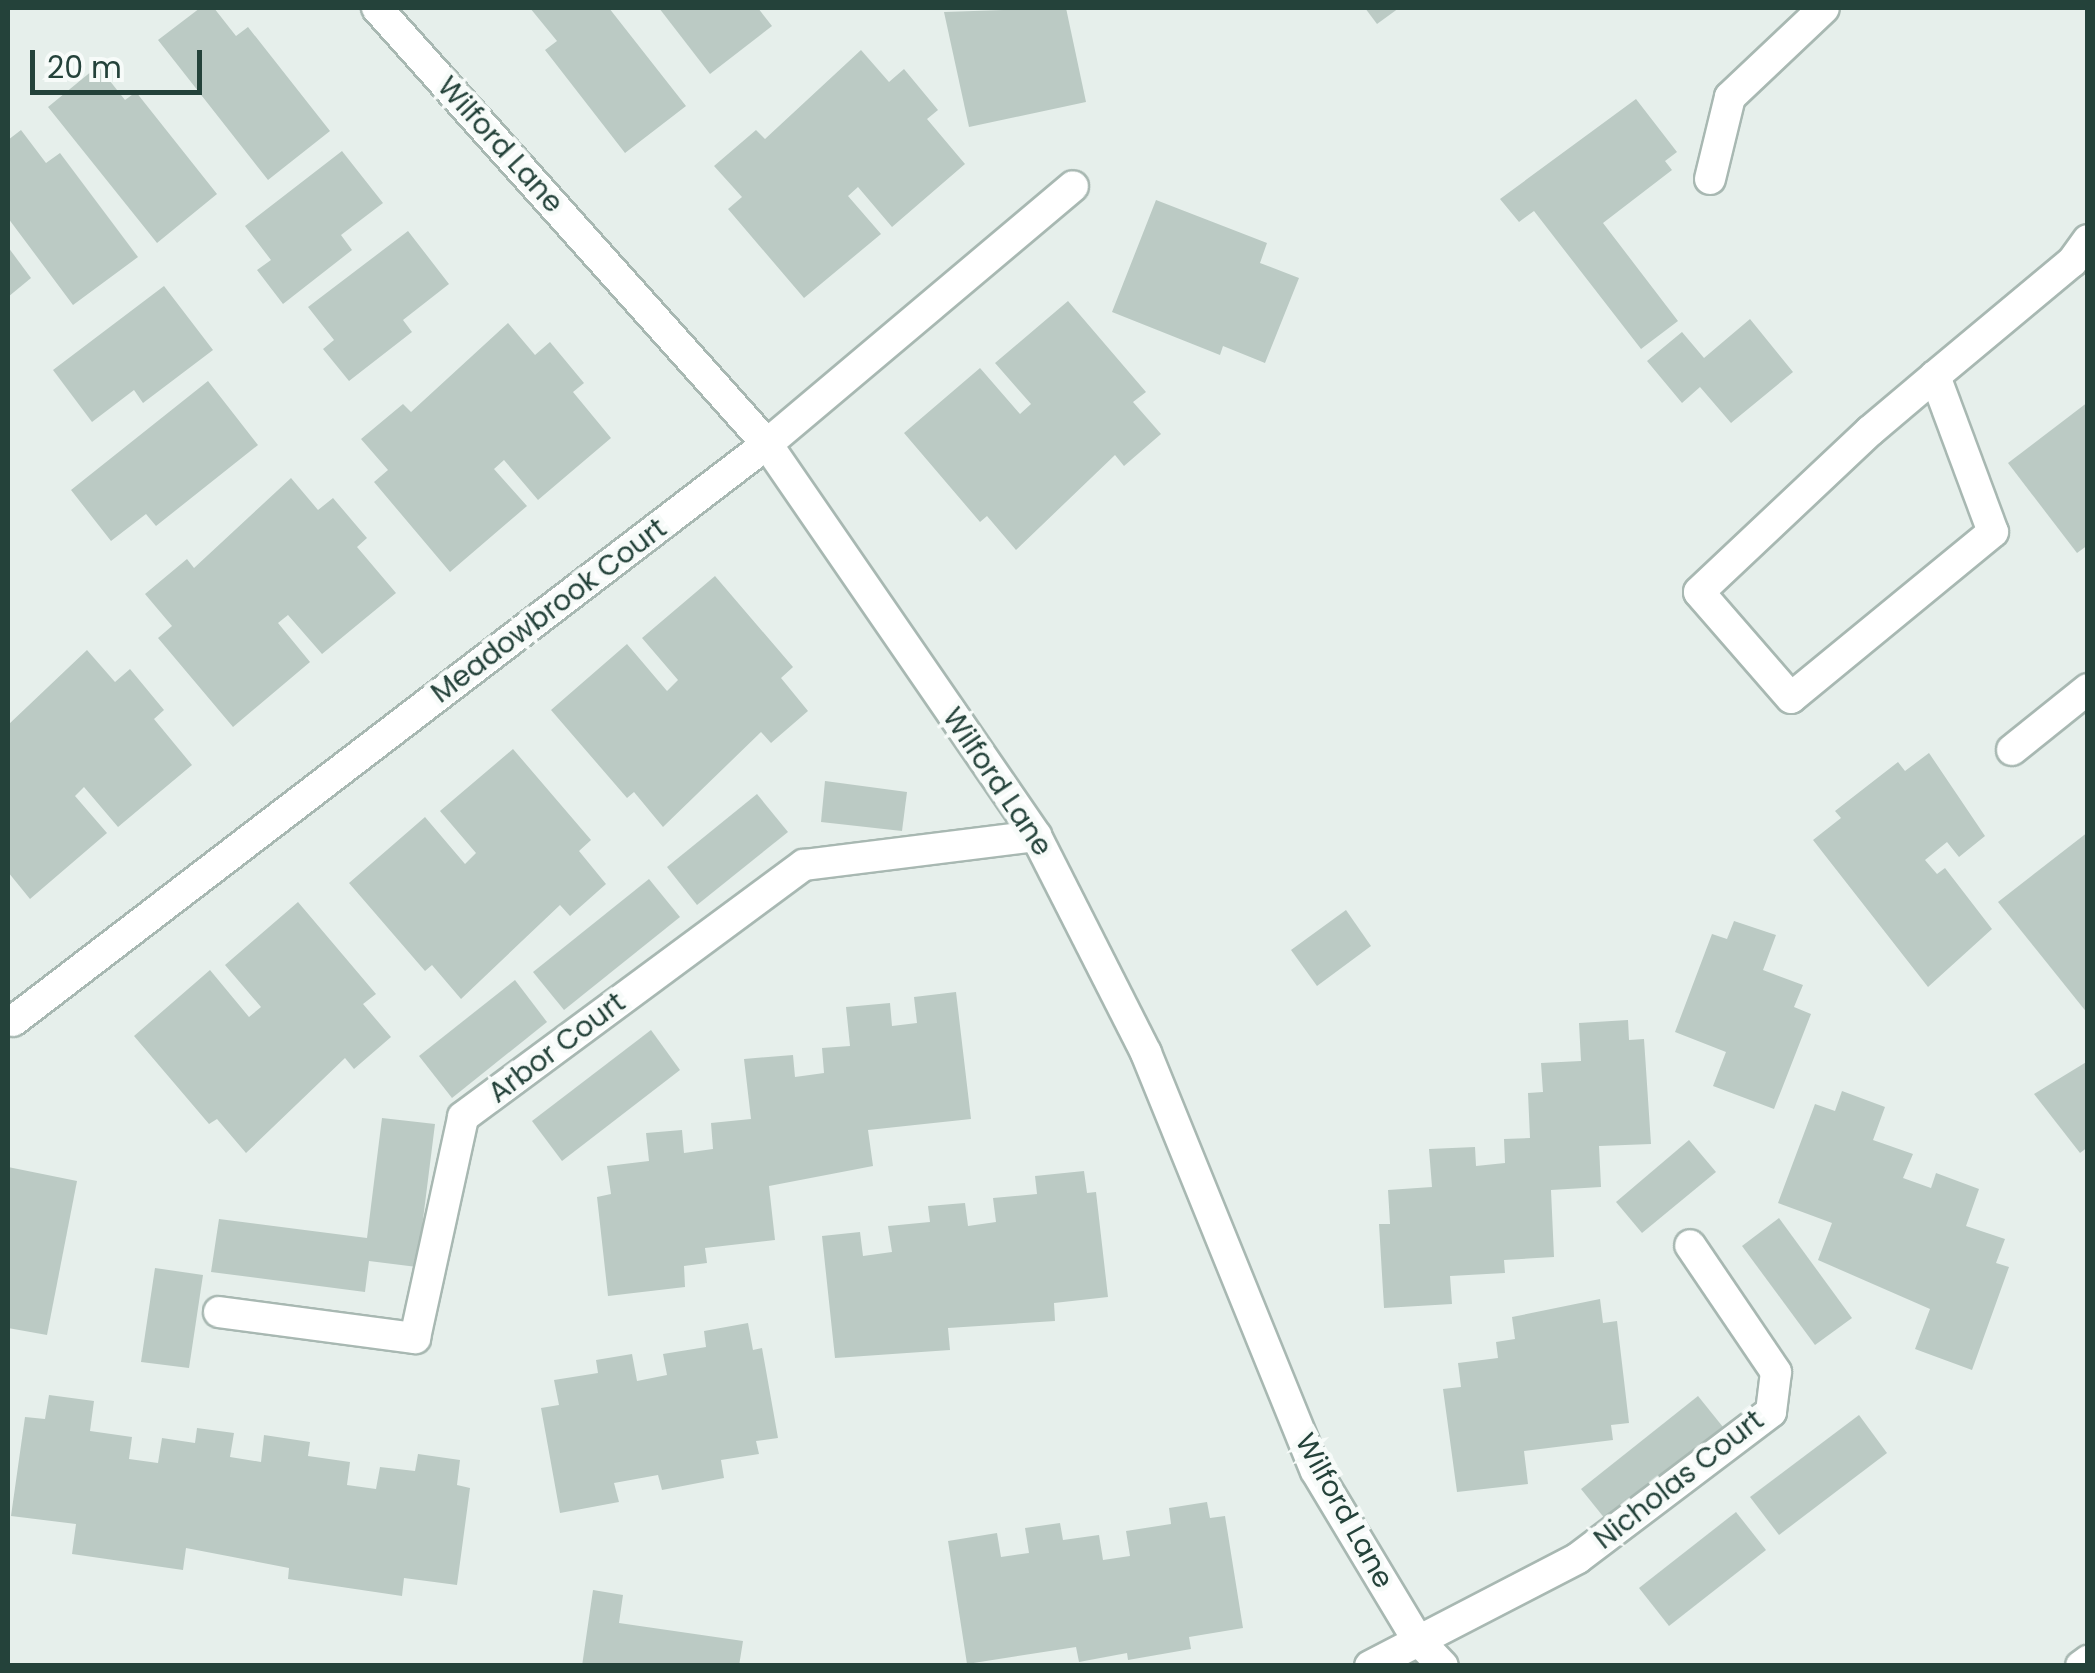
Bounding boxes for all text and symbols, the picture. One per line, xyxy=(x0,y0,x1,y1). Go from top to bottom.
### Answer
scale bar xyxy=(35,30,208,92)
text: 20 m xyxy=(47,46,122,89)
street label: Wilford Lane xyxy=(430,70,570,220)
street label: Meadowbrook Court xyxy=(425,512,673,710)
street label: Wilford Lane xyxy=(935,702,1059,862)
street label: Arbor Court xyxy=(482,986,632,1110)
street label: Nicholas Court xyxy=(1588,1404,1770,1556)
street label: Wilford Lane xyxy=(1288,1428,1400,1594)

